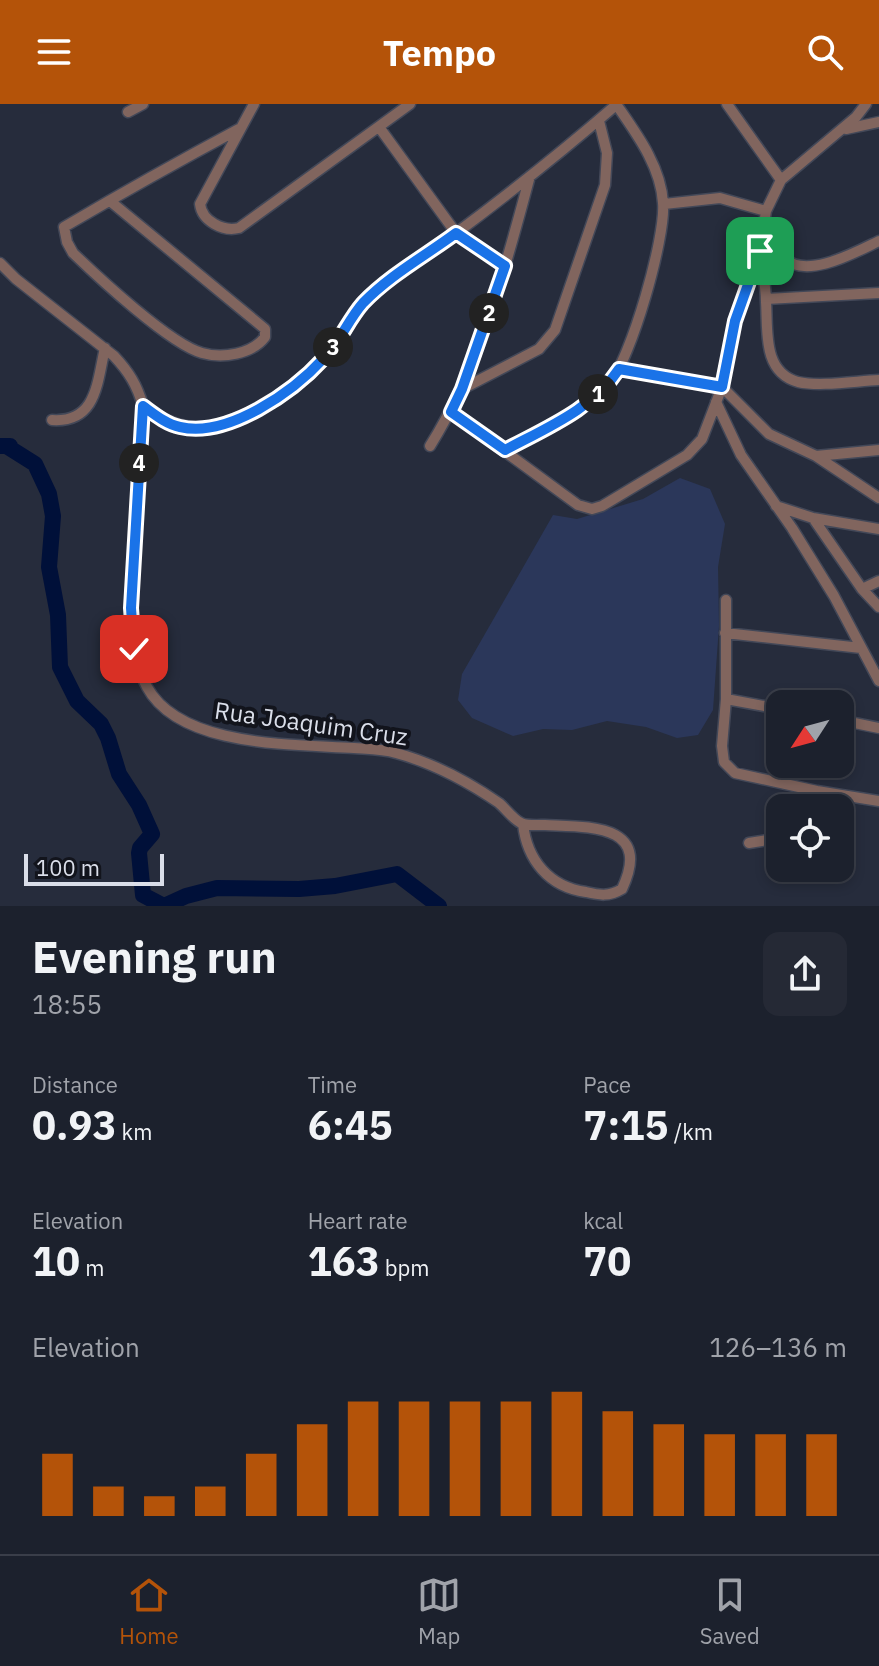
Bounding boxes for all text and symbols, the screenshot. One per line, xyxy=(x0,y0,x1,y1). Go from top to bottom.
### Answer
text: Tempo xyxy=(383,29,496,76)
icon: menu xyxy=(32,30,76,74)
icon: search xyxy=(803,30,847,74)
pin xyxy=(726,217,794,285)
icon: arrive xyxy=(738,229,782,273)
pin: 2 xyxy=(469,293,509,333)
text: 2 xyxy=(482,298,496,327)
pin: 3 xyxy=(313,327,353,367)
text: 3 xyxy=(326,332,340,361)
pin: 1 xyxy=(578,374,618,414)
text: 1 xyxy=(591,379,605,408)
pin: 4 xyxy=(119,443,159,483)
text: 4 xyxy=(132,448,146,477)
pin xyxy=(100,615,168,683)
icon: check xyxy=(112,627,156,671)
north arrow xyxy=(766,690,854,778)
map controls xyxy=(766,690,854,882)
street label: Rua Joaquim Cruz xyxy=(213,694,410,752)
button: locate xyxy=(766,794,854,882)
scale bar xyxy=(24,850,164,886)
text: 100 m xyxy=(36,853,100,882)
text: Evening run xyxy=(32,928,277,985)
button: share xyxy=(763,932,847,1016)
text: 18:55 xyxy=(32,987,102,1021)
text: Distance xyxy=(32,1070,118,1099)
text: Time xyxy=(308,1070,357,1099)
text: Pace xyxy=(583,1070,631,1099)
text: 0.93 xyxy=(32,1099,116,1151)
text: 6:45 xyxy=(308,1099,393,1151)
text: 7:15 xyxy=(583,1099,669,1151)
text: km xyxy=(116,1117,152,1146)
text: /km xyxy=(669,1117,713,1146)
text: Elevation xyxy=(32,1206,123,1235)
text: Heart rate xyxy=(308,1206,408,1235)
text: kcal xyxy=(583,1206,623,1235)
text: 10 xyxy=(32,1235,80,1287)
text: 163 xyxy=(308,1235,380,1287)
text: 70 xyxy=(583,1235,631,1287)
text: m xyxy=(80,1253,104,1282)
text: bpm xyxy=(380,1253,430,1282)
text: Elevation xyxy=(32,1330,140,1364)
text: 126–136 m xyxy=(709,1330,847,1364)
tab: Home xyxy=(119,1573,179,1650)
tab: Map xyxy=(417,1573,461,1650)
tab: Saved xyxy=(700,1573,760,1650)

